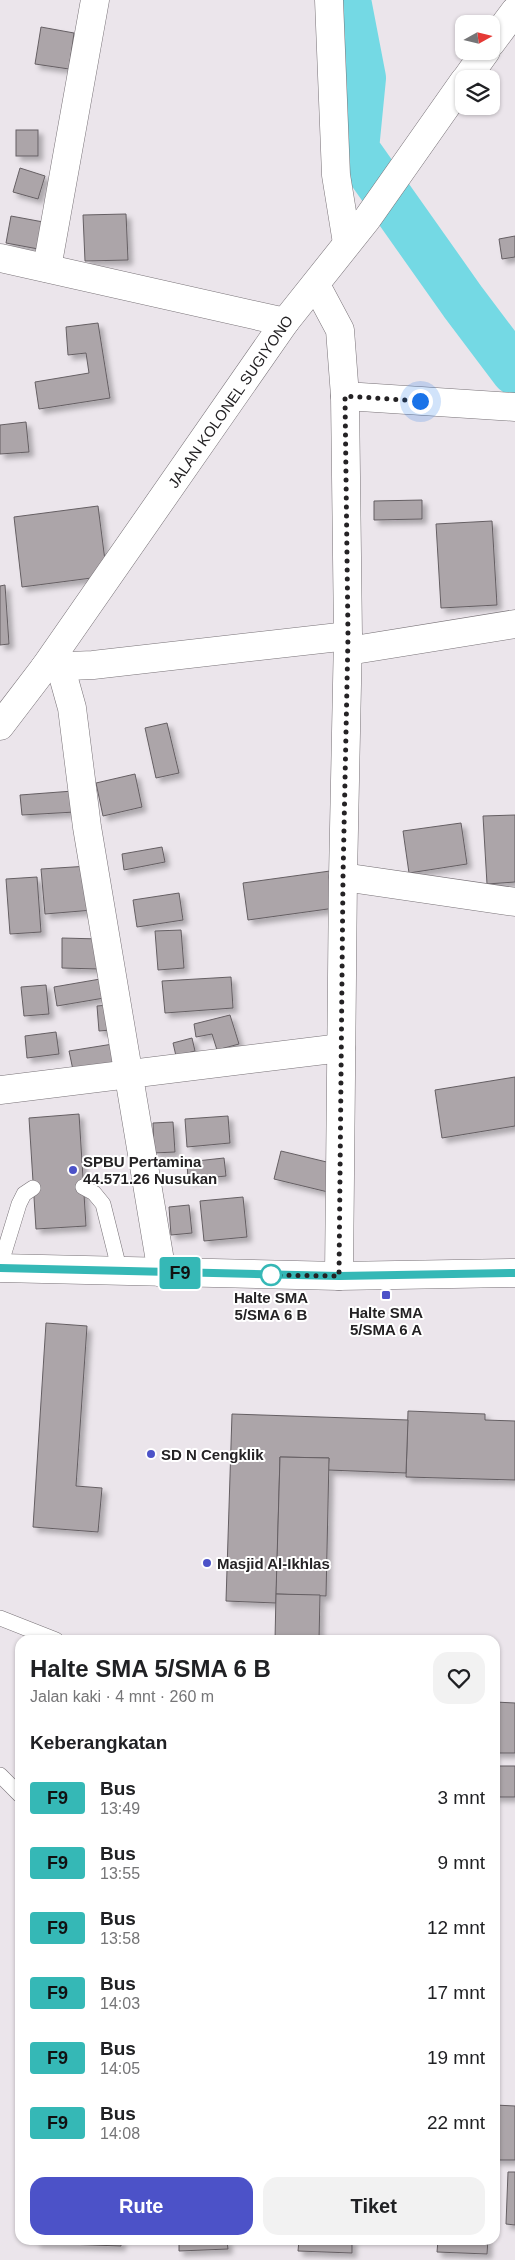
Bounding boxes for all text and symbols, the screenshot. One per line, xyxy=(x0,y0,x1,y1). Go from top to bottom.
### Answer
north arrow xyxy=(455,15,500,60)
map controls xyxy=(455,15,500,115)
button: layers xyxy=(455,70,500,115)
street label: JALAN KOLONEL SUGIYONO xyxy=(164,311,296,491)
your location xyxy=(408,389,433,414)
place label: SPBU Pertamina 44.571.26 Nusukan xyxy=(83,1153,217,1187)
marker: SPBU Pertamina 44.571.26 Nusukan xyxy=(67,1164,79,1176)
line badge: F9 xyxy=(158,1257,202,1289)
text: F9 xyxy=(169,1263,191,1283)
marker: Halte SMA 5/SMA 6 B xyxy=(260,1264,282,1286)
place label: Halte SMA 5/SMA 6 B xyxy=(234,1289,308,1323)
marker: Halte SMA 5/SMA 6 A xyxy=(380,1289,392,1301)
place label: Halte SMA 5/SMA 6 A xyxy=(349,1304,423,1338)
place label: SD N Cengklik xyxy=(161,1446,264,1463)
marker: SD N Cengklik xyxy=(145,1448,157,1460)
place label: Masjid Al-Ikhlas xyxy=(217,1555,330,1572)
marker: Masjid Al-Ikhlas xyxy=(201,1557,213,1569)
button: heart xyxy=(433,1652,485,1704)
text: Halte SMA 5/SMA 6 B xyxy=(30,1655,271,1682)
text: Jalan kaki · 4 mnt · 260 m xyxy=(30,1688,214,1705)
text: Keberangkatan xyxy=(30,1732,167,1753)
text: Bus xyxy=(100,1778,136,1799)
text: 3 mnt xyxy=(437,1787,485,1808)
text: F9 xyxy=(47,1788,68,1808)
text: 13:49 xyxy=(100,1800,140,1817)
text: Bus xyxy=(100,1843,136,1864)
text: 9 mnt xyxy=(437,1852,485,1873)
text: F9 xyxy=(47,1853,68,1873)
text: 13:55 xyxy=(100,1865,140,1882)
text: Bus xyxy=(100,1908,136,1929)
text: 12 mnt xyxy=(427,1917,485,1938)
text: F9 xyxy=(47,1918,68,1938)
text: 13:58 xyxy=(100,1930,140,1947)
text: Bus xyxy=(100,1973,136,1994)
text: 17 mnt xyxy=(427,1982,485,2003)
text: F9 xyxy=(47,1983,68,2003)
text: 14:03 xyxy=(100,1995,140,2012)
text: Bus xyxy=(100,2038,136,2059)
text: 19 mnt xyxy=(427,2047,485,2068)
text: F9 xyxy=(47,2048,68,2068)
text: 14:05 xyxy=(100,2060,140,2077)
text: Bus xyxy=(100,2103,136,2124)
text: 22 mnt xyxy=(427,2112,485,2133)
text: F9 xyxy=(47,2113,68,2133)
text: 14:08 xyxy=(100,2125,140,2142)
button: Rute xyxy=(30,2177,253,2235)
button: Tiket xyxy=(263,2177,485,2235)

